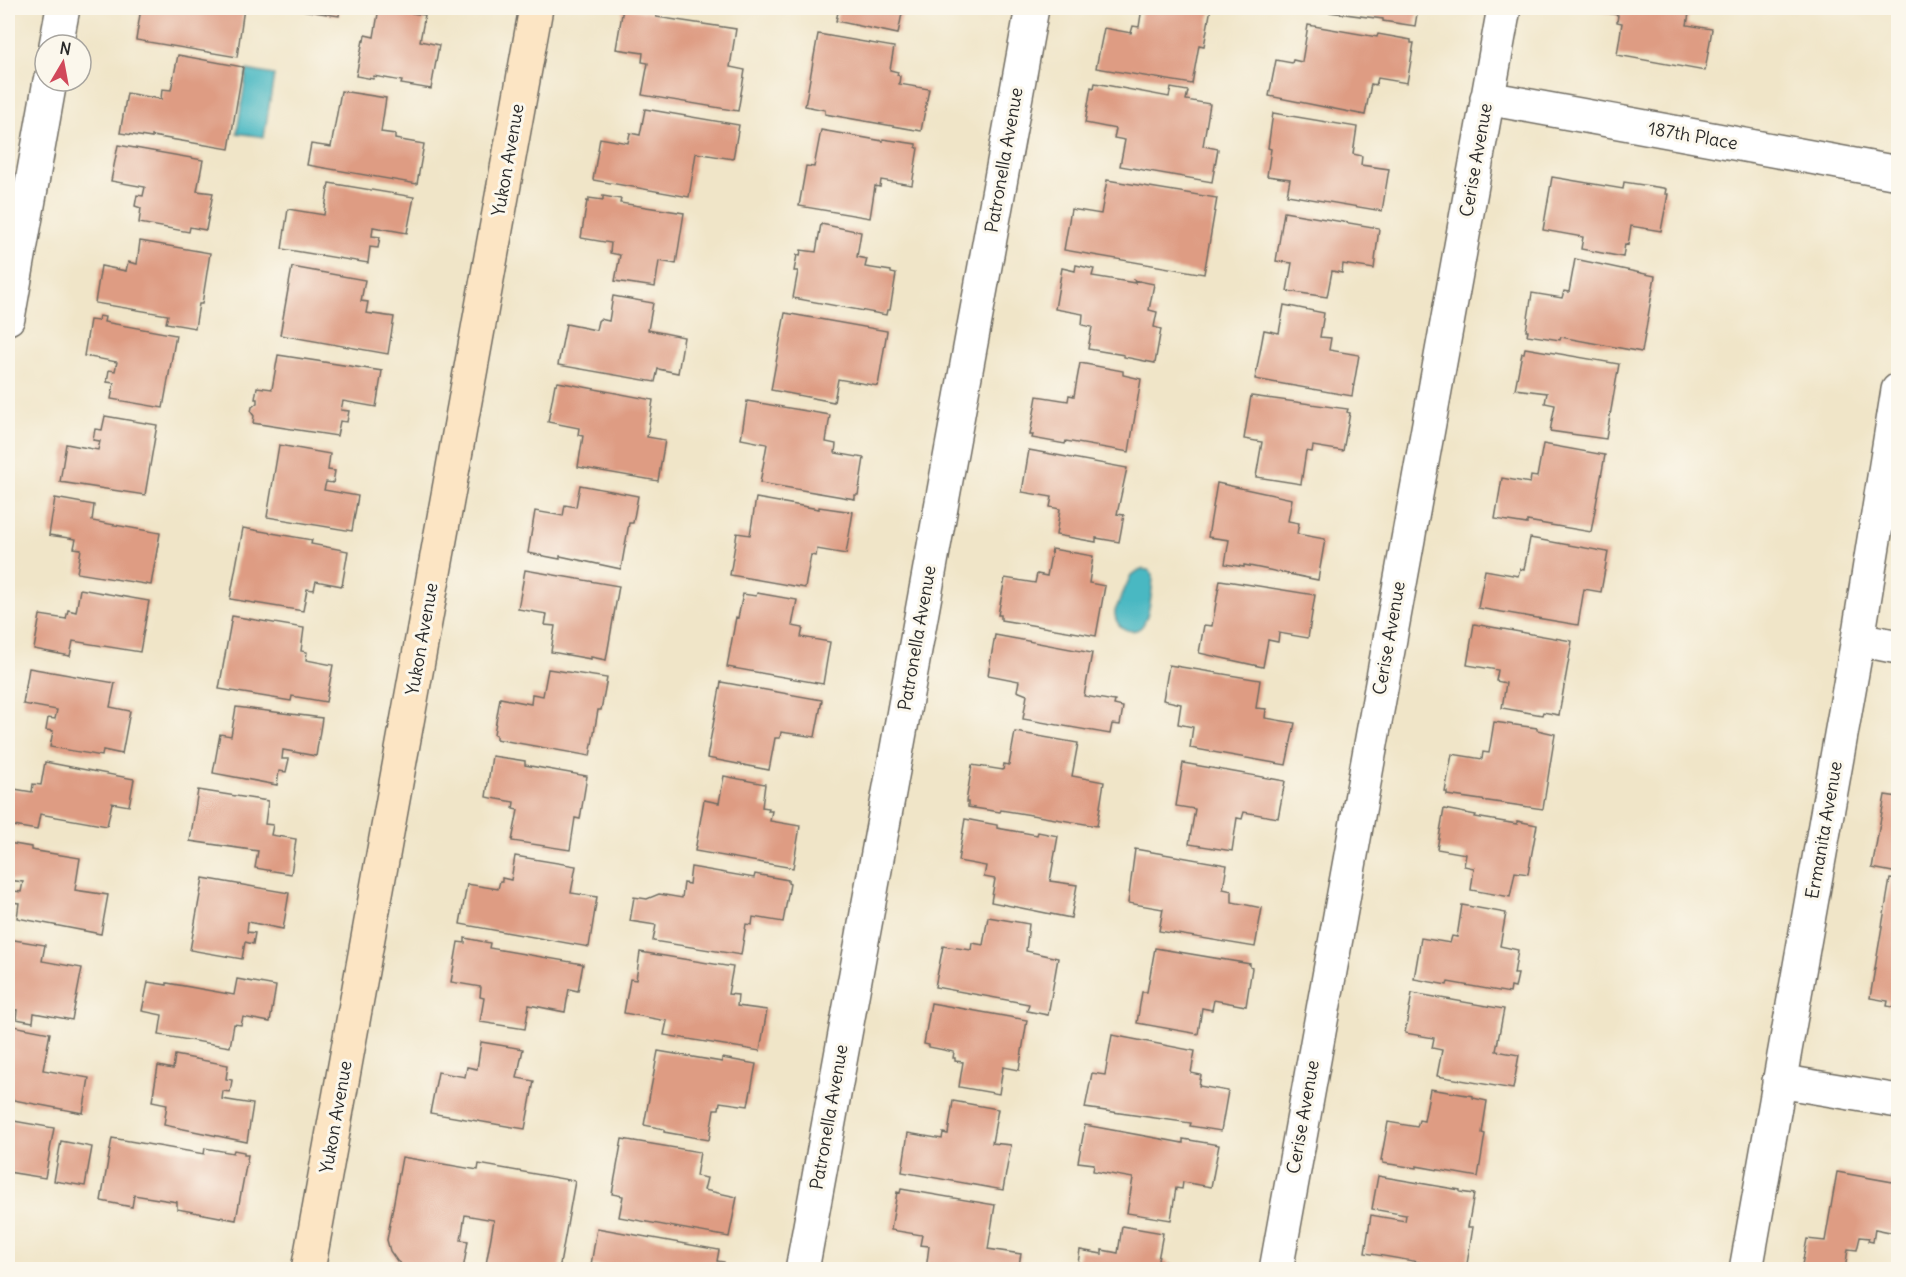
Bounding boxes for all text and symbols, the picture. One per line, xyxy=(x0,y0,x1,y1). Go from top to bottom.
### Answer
north arrow xyxy=(33,33,93,93)
text: N xyxy=(58,37,73,59)
street label: Patronella Avenue xyxy=(979,85,1028,234)
street label: Cerise Avenue xyxy=(1454,101,1497,219)
street label: Yukon Avenue xyxy=(486,102,529,218)
street label: 187th Place xyxy=(1646,116,1740,155)
street label: Patronella Avenue xyxy=(892,563,941,712)
street label: Cerise Avenue xyxy=(1367,579,1410,697)
street label: Yukon Avenue xyxy=(400,581,443,697)
street label: Ermanita Avenue xyxy=(1800,759,1847,901)
street label: Patronella Avenue xyxy=(804,1042,853,1191)
street label: Cerise Avenue xyxy=(1281,1058,1324,1176)
street label: Yukon Avenue xyxy=(314,1059,357,1175)

